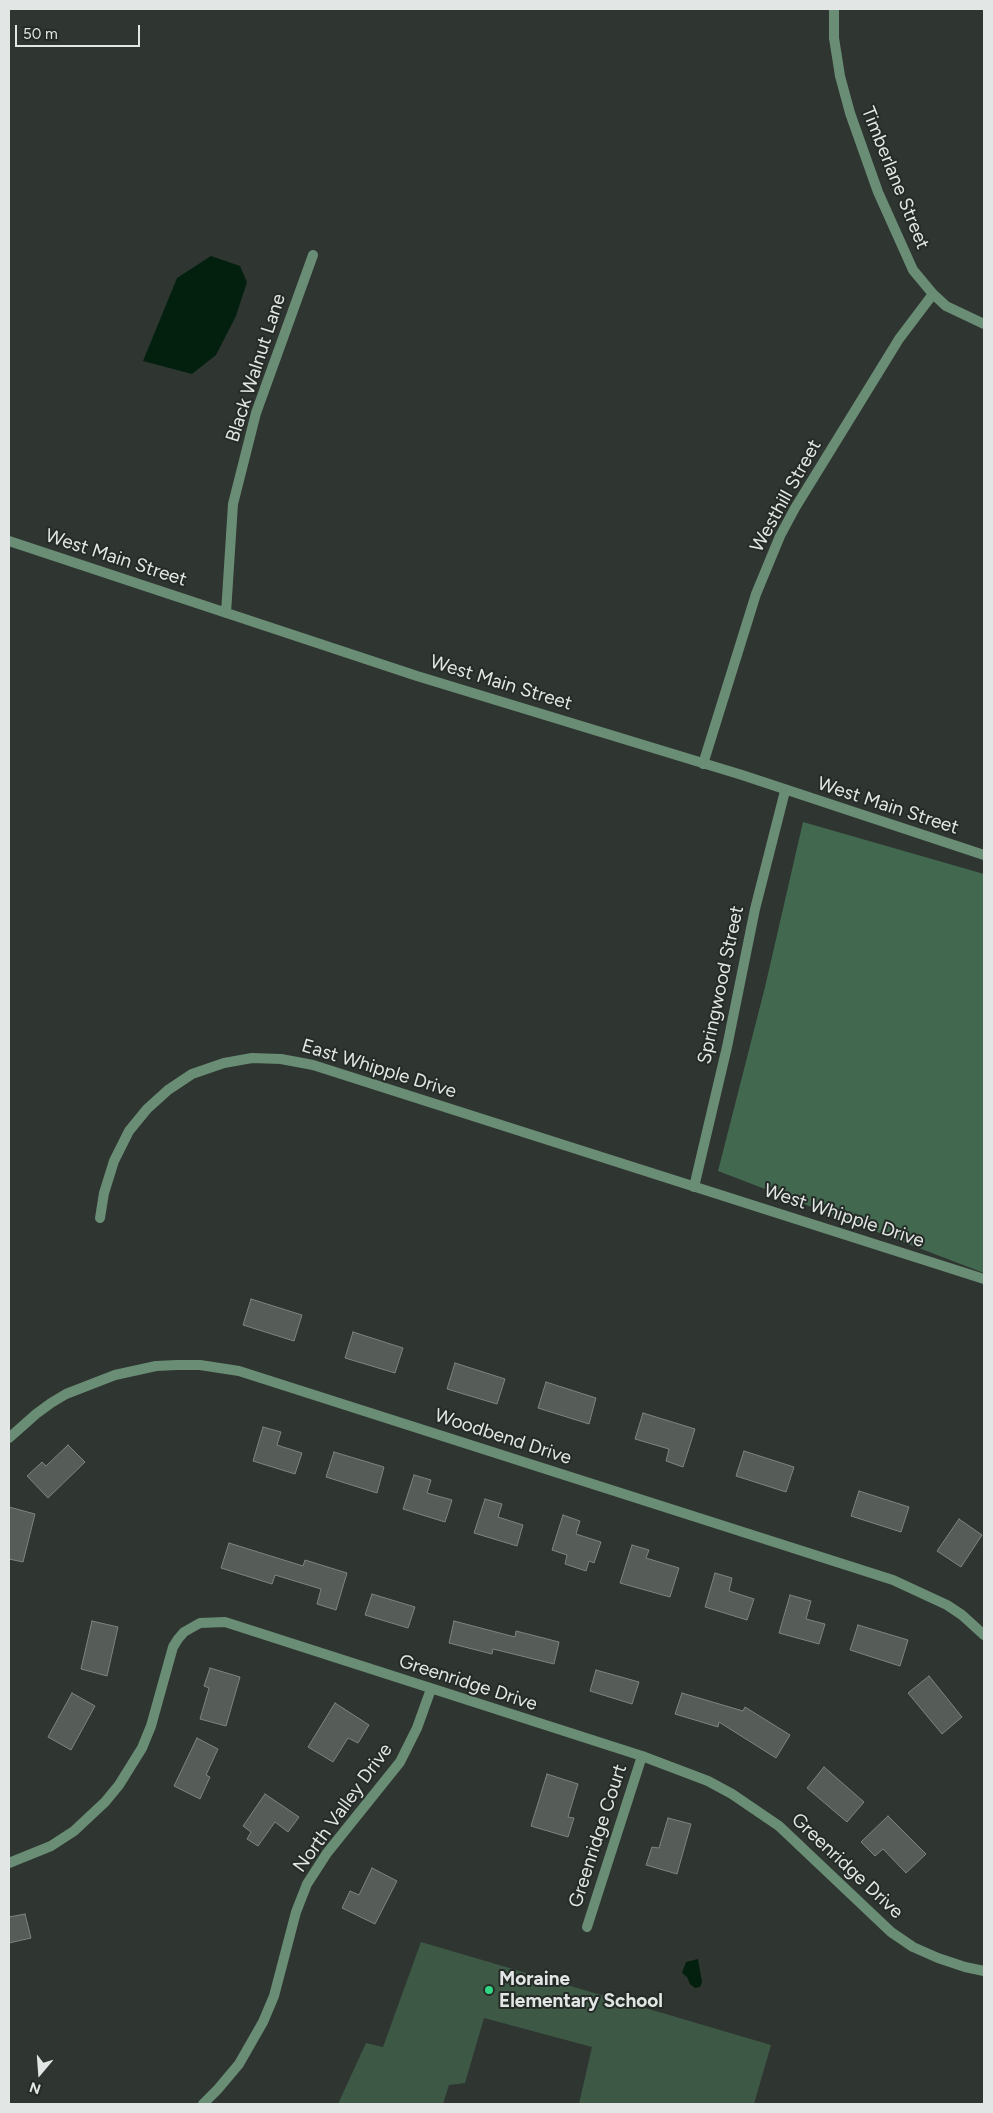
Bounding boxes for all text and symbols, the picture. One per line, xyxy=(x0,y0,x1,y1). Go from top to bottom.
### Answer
scale bar xyxy=(18,15,142,47)
text: 50 m xyxy=(23,25,58,43)
street label: Timberlane Street xyxy=(856,103,934,253)
street label: Black Walnut Lane xyxy=(221,291,291,445)
street label: Westhill Street xyxy=(746,436,826,556)
street label: West Main Street xyxy=(42,524,190,592)
street label: West Main Street xyxy=(427,651,575,715)
street label: West Main Street xyxy=(814,772,962,840)
street label: Springwood Street xyxy=(693,904,749,1066)
street label: East Whipple Drive xyxy=(299,1035,459,1103)
street label: West Whipple Drive xyxy=(761,1179,927,1253)
street label: Woodbend Drive xyxy=(432,1404,574,1470)
street label: Greenridge Drive xyxy=(396,1650,540,1716)
street label: North Valley Drive xyxy=(289,1739,397,1877)
street label: Greenridge Court xyxy=(564,1761,632,1911)
street label: Greenridge Drive xyxy=(786,1808,908,1924)
place label: Moraine Elementary School xyxy=(499,1968,663,2012)
marker: Moraine Elementary School xyxy=(483,1984,495,1996)
north arrow xyxy=(15,2048,65,2098)
text: N xyxy=(27,2078,43,2098)

